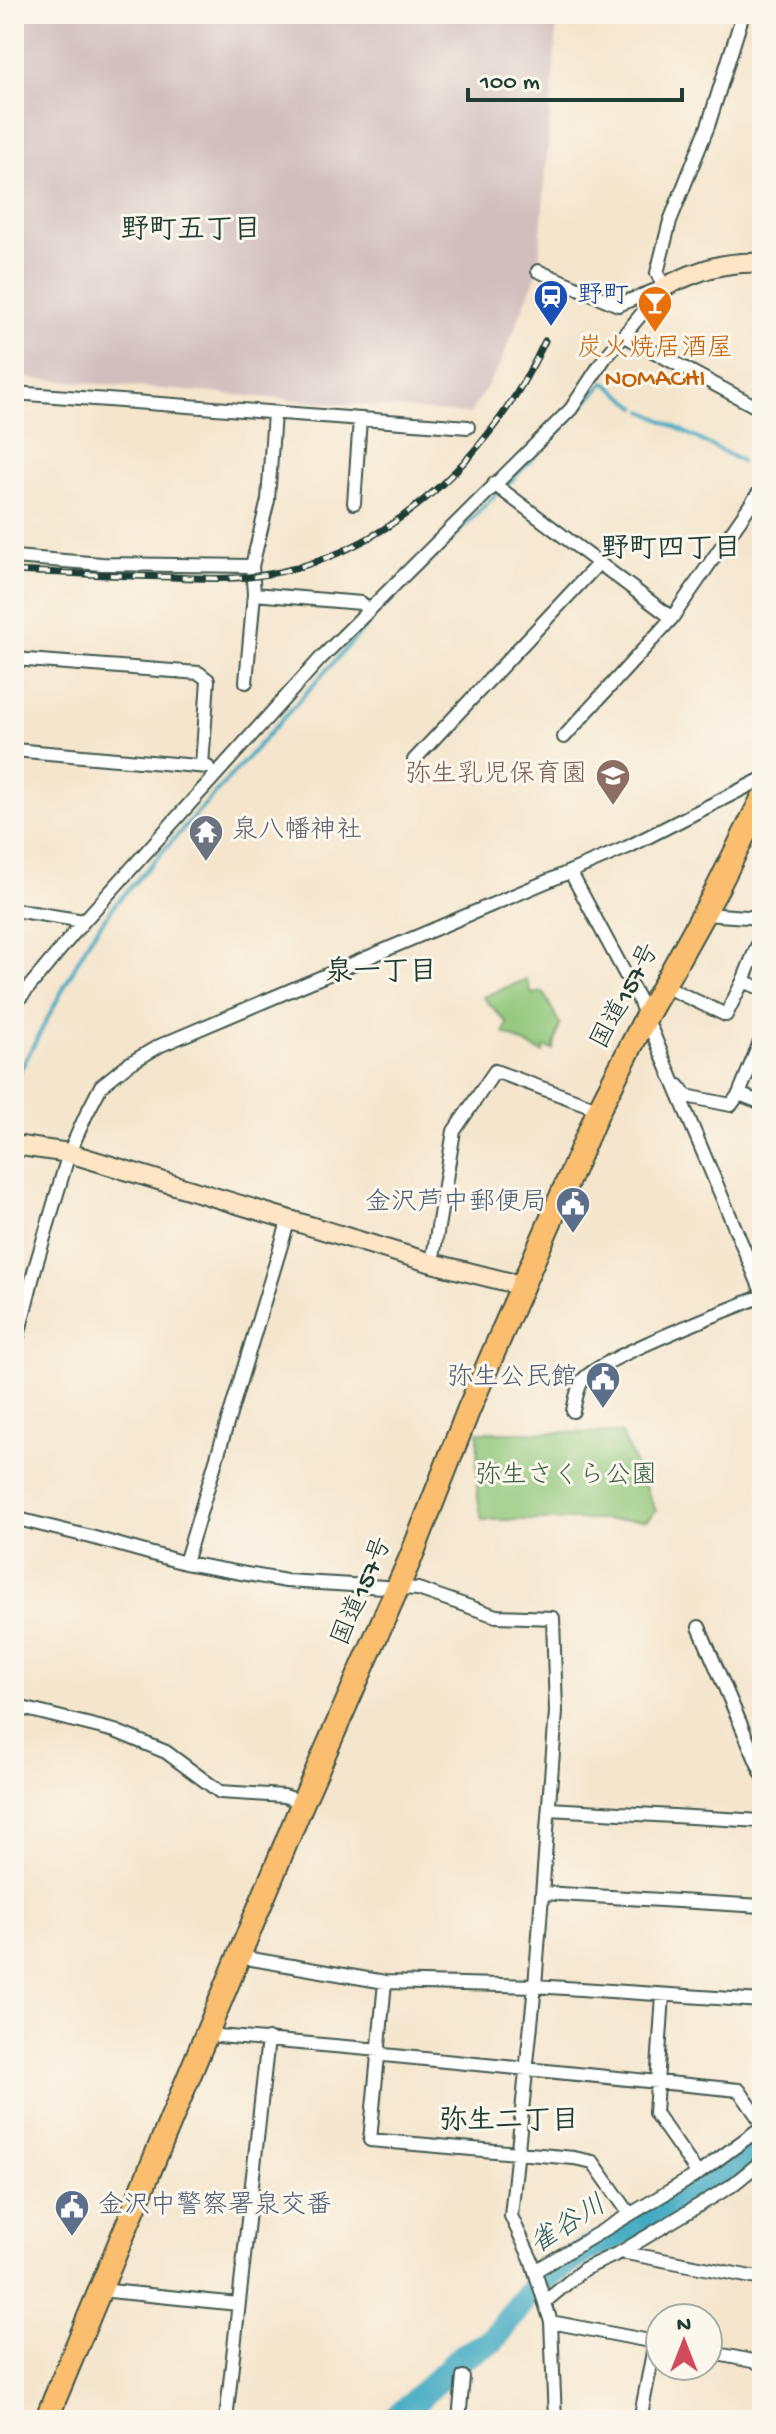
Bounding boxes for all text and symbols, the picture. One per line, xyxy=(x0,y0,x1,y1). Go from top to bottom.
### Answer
scale bar xyxy=(468,52,682,102)
text: 100 m xyxy=(479,69,540,98)
district label: 野町五丁目 xyxy=(121,215,261,248)
station icon: 野町 xyxy=(532,278,570,328)
place label: 野町 xyxy=(577,282,629,313)
bar icon: 炭火焼居酒屋 NOMACHI xyxy=(636,284,674,334)
place label: 炭火焼居酒屋 NOMACHI xyxy=(577,333,733,396)
district label: 野町四丁目 xyxy=(601,534,741,567)
school or university icon: 弥生乳児保育園 xyxy=(594,757,632,807)
place label: 弥生乳児保育園 xyxy=(405,759,587,792)
temple icon: 泉八幡神社 xyxy=(187,813,225,863)
place label: 泉八幡神社 xyxy=(232,815,362,848)
street label: 国道157号 xyxy=(585,938,668,1055)
district label: 泉一丁目 xyxy=(325,955,437,990)
public building icon: 金沢芦中郵便局 xyxy=(554,1185,592,1235)
place label: 金沢芦中郵便局 xyxy=(365,1187,547,1220)
public building icon: 弥生公民館 xyxy=(584,1360,622,1410)
place label: 弥生公民館 xyxy=(447,1363,577,1395)
park label: 弥生さくら公園 xyxy=(475,1461,657,1493)
street label: 国道157号 xyxy=(326,1532,401,1651)
district label: 弥生二丁目 xyxy=(439,2105,579,2139)
public building icon: 金沢中警察署泉交番 xyxy=(53,2188,91,2238)
water label: 雀谷川 xyxy=(524,2189,613,2262)
place label: 金沢中警察署泉交番 xyxy=(98,2190,332,2223)
north arrow xyxy=(644,2302,724,2382)
text: N xyxy=(677,2313,691,2339)

